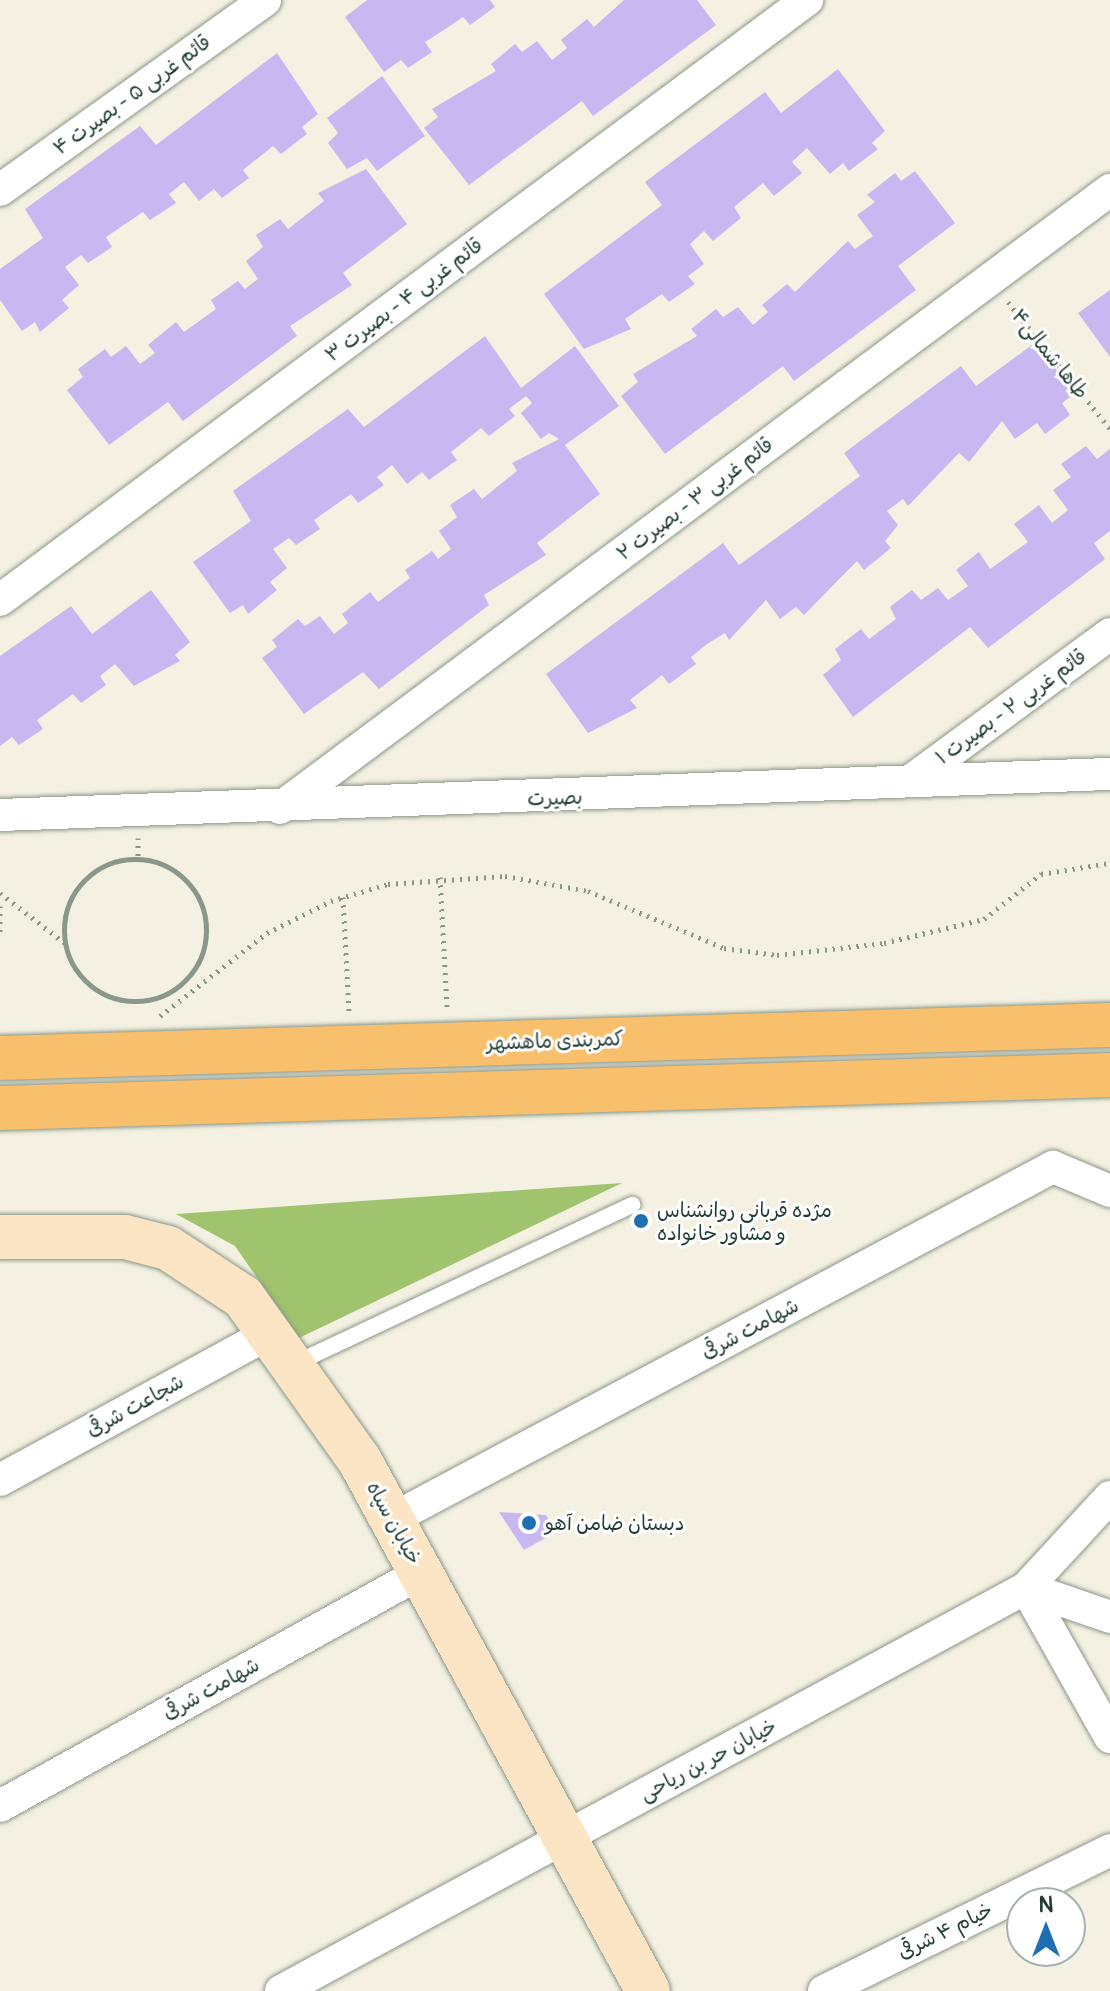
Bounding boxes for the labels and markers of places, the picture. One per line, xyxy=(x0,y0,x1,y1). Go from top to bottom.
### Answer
place label: مژده قربانی روانشناس و مشاور خانواده xyxy=(657,1198,832,1245)
marker: مژده قربانی روانشناس و مشاور خانواده xyxy=(632,1212,650,1230)
place label: دبستان ضامن آهو xyxy=(545,1511,684,1535)
marker: دبستان ضامن آهو xyxy=(520,1514,538,1532)

